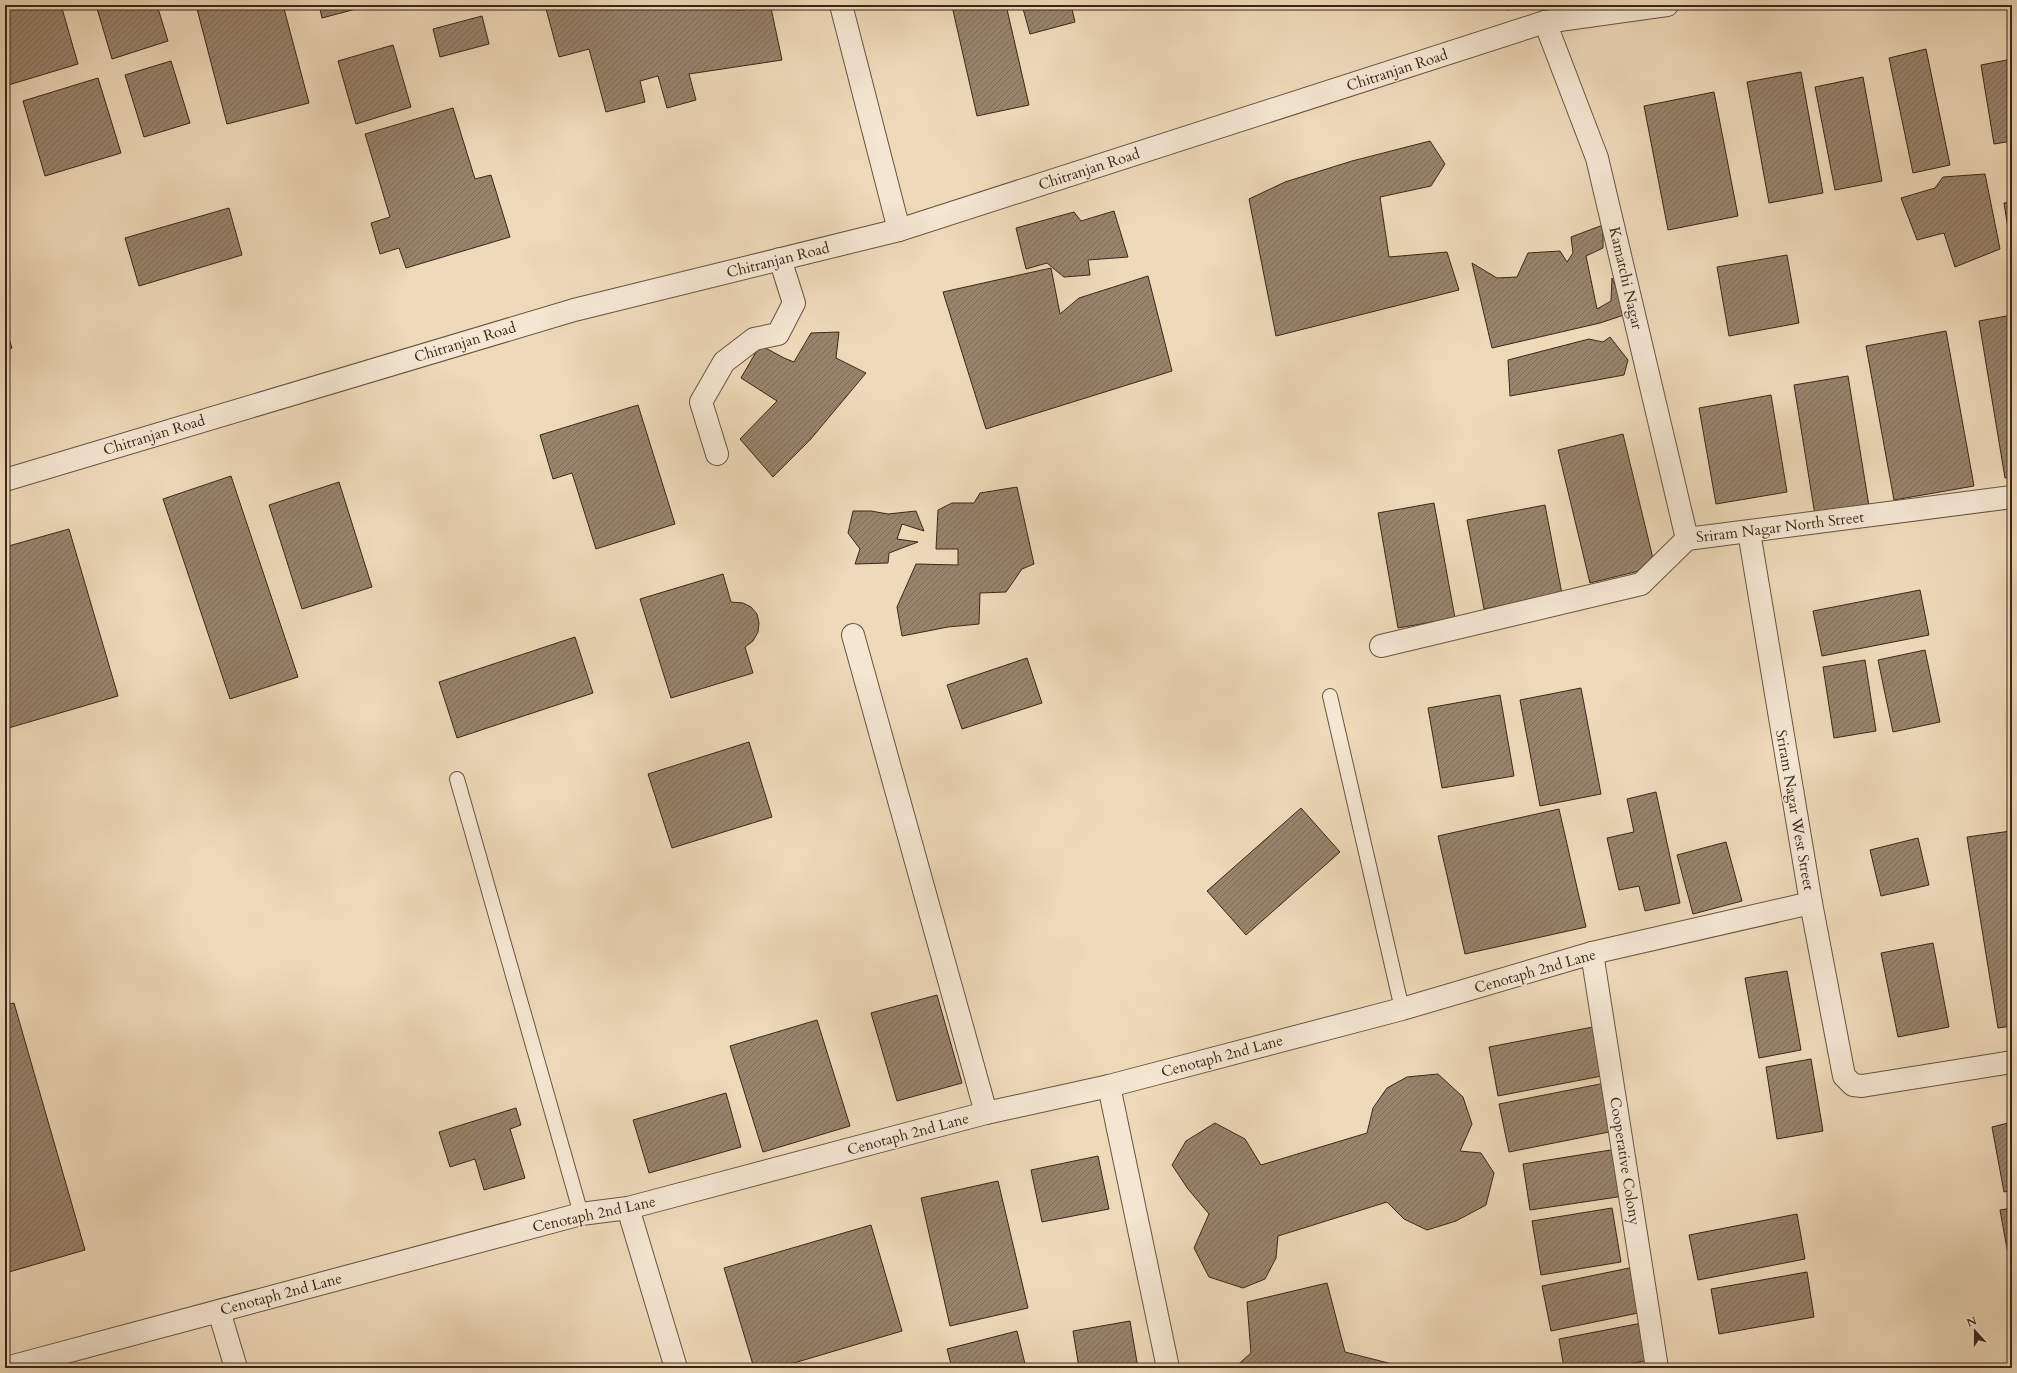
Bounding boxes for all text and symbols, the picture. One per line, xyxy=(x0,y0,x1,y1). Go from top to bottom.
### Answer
street label: Chitranjan Road xyxy=(1344,44,1450,96)
street label: Chitranjan Road xyxy=(1036,143,1142,195)
street label: Kamatchi Nagar xyxy=(1605,225,1648,332)
street label: Chitranjan Road xyxy=(724,238,832,282)
street label: Chitranjan Road xyxy=(412,317,518,367)
street label: Chitranjan Road xyxy=(101,410,207,460)
street label: Sriram Nagar North Street xyxy=(1695,507,1865,547)
street label: Sriram Nagar West Street xyxy=(1771,728,1819,892)
street label: Cenotaph 2nd Lane xyxy=(1472,944,1598,998)
street label: Cenotaph 2nd Lane xyxy=(1159,1030,1285,1082)
street label: Cooperative Colony xyxy=(1605,1095,1645,1227)
street label: Cenotaph 2nd Lane xyxy=(845,1108,971,1160)
street label: Cenotaph 2nd Lane xyxy=(531,1191,658,1237)
street label: Cenotaph 2nd Lane xyxy=(218,1268,344,1320)
north arrow xyxy=(1955,1311,1995,1351)
text: N xyxy=(1964,1313,1979,1331)

